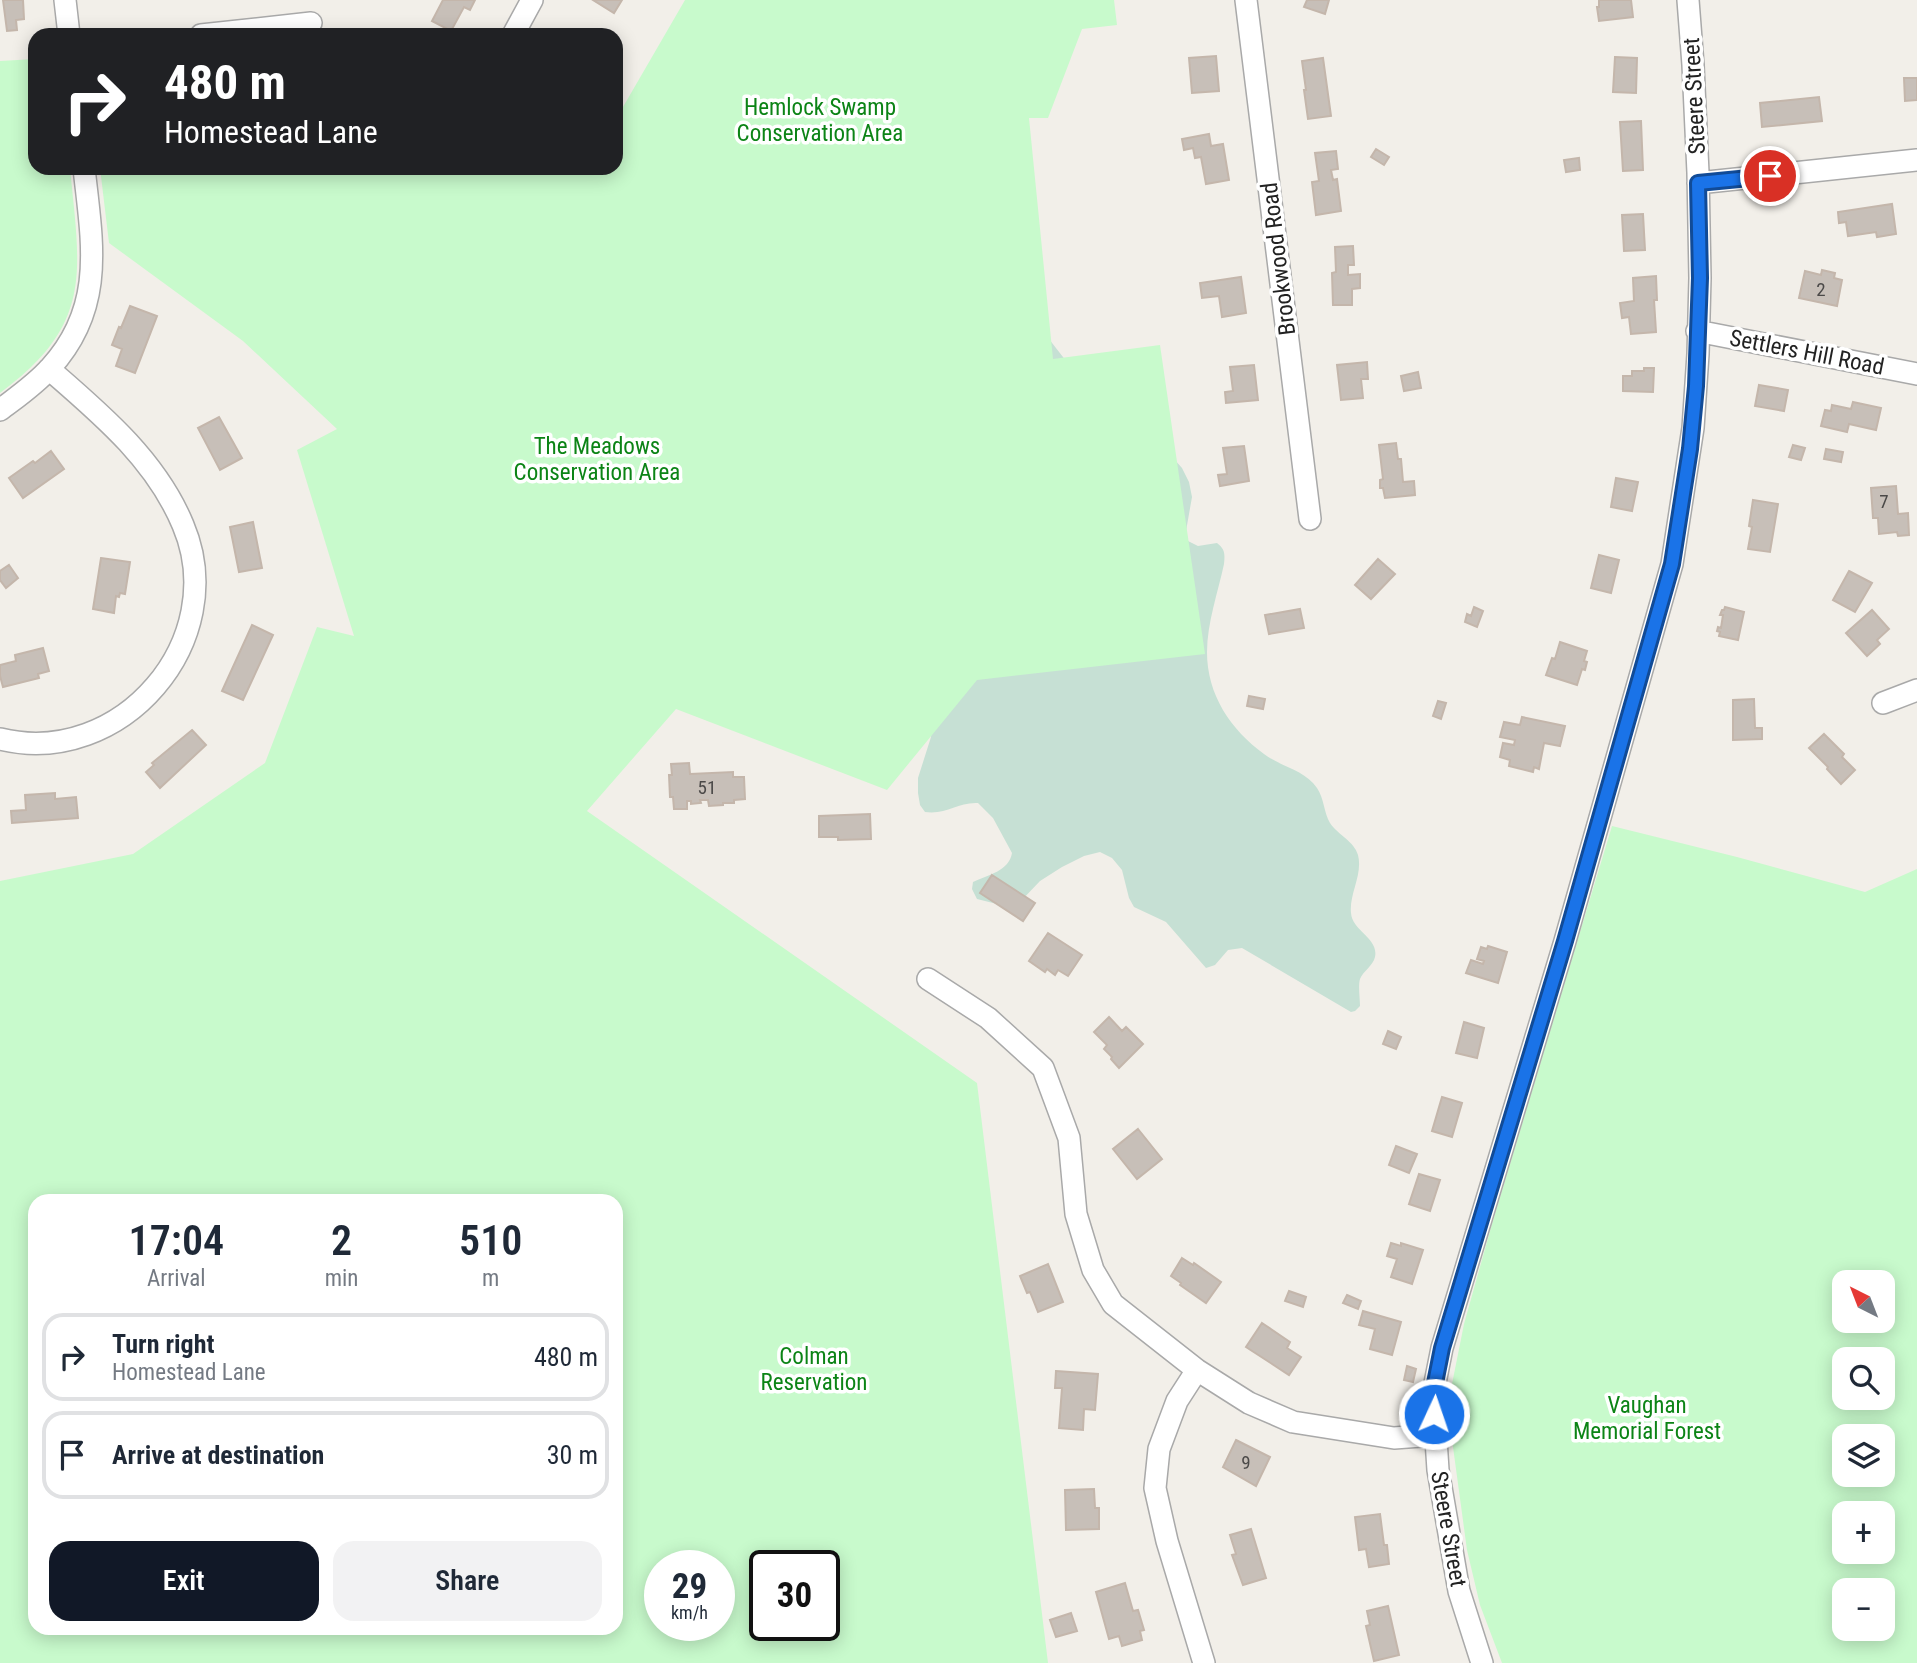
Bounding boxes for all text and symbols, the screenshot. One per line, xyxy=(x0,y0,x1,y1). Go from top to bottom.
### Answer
street label: Steere Street xyxy=(1678,37,1711,155)
text: 480 m xyxy=(164,54,286,111)
icon: right xyxy=(49,56,140,147)
park label: Hemlock Swamp Conservation Area xyxy=(737,94,903,147)
text: Homestead Lane xyxy=(164,113,378,151)
pin xyxy=(1740,146,1800,206)
icon: arrive xyxy=(1751,157,1789,195)
street label: Brookwood Road xyxy=(1256,181,1301,337)
house number: 2 xyxy=(1816,278,1826,301)
street label: Settlers Hill Road xyxy=(1727,324,1886,381)
park label: The Meadows Conservation Area xyxy=(514,433,680,486)
house number: 7 xyxy=(1879,490,1889,513)
house number: 51 xyxy=(698,776,716,799)
text: 17:04 xyxy=(129,1216,224,1265)
text: 2 xyxy=(331,1216,352,1265)
text: 510 xyxy=(459,1216,522,1265)
text: Arrival xyxy=(147,1265,206,1292)
text: min xyxy=(325,1265,358,1292)
text: m xyxy=(482,1265,499,1292)
north arrow xyxy=(1832,1270,1895,1334)
map controls xyxy=(1832,1270,1895,1641)
text: Turn right xyxy=(112,1329,214,1359)
icon: right xyxy=(53,1338,91,1376)
text: 480 m xyxy=(534,1342,598,1372)
park label: Colman Reservation xyxy=(761,1343,867,1396)
button: search xyxy=(1832,1347,1895,1410)
text: Homestead Lane xyxy=(112,1359,266,1386)
position arrow xyxy=(1397,1377,1471,1451)
park label: Vaughan Memorial Forest xyxy=(1573,1392,1721,1445)
button: layers xyxy=(1832,1424,1895,1487)
icon: arrive xyxy=(53,1436,91,1474)
text: Arrive at destination xyxy=(112,1440,324,1470)
text: 30 m xyxy=(547,1440,598,1470)
house number: 9 xyxy=(1241,1451,1251,1474)
street label: Steere Street xyxy=(1425,1469,1472,1589)
button: + xyxy=(1832,1501,1895,1564)
button: Exit xyxy=(49,1541,319,1621)
button: Share xyxy=(333,1541,602,1621)
speed limit sign: 30 xyxy=(749,1550,840,1641)
text: 29 xyxy=(672,1566,707,1607)
button: − xyxy=(1832,1578,1895,1641)
text: km/h xyxy=(671,1602,708,1623)

